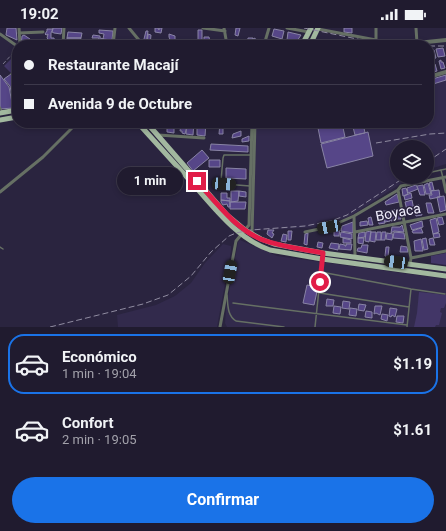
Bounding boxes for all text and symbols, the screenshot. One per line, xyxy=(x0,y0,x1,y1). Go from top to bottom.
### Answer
text: 19:02 xyxy=(20,5,59,23)
text: Restaurante Macají xyxy=(48,56,179,74)
text: Avenida 9 de Octubre xyxy=(48,95,192,113)
map controls xyxy=(390,140,434,184)
button: layers xyxy=(390,140,434,184)
callout: 1 min xyxy=(117,167,183,195)
route end xyxy=(188,172,206,190)
text: 1 min xyxy=(134,173,166,188)
car xyxy=(212,177,236,191)
street label: Boyaca xyxy=(374,200,422,224)
car xyxy=(316,219,342,235)
car xyxy=(383,254,409,270)
car xyxy=(222,259,238,285)
route start xyxy=(311,273,329,291)
icon: car xyxy=(14,346,50,382)
text: Económico xyxy=(62,348,137,366)
text: $1.19 xyxy=(393,355,432,373)
text: 1 min · 19:04 xyxy=(62,366,137,381)
icon: car xyxy=(14,412,50,448)
text: Confort xyxy=(62,414,113,432)
text: $1.61 xyxy=(393,421,432,439)
text: 2 min · 19:05 xyxy=(62,432,137,447)
button: Confirmar xyxy=(12,477,434,523)

